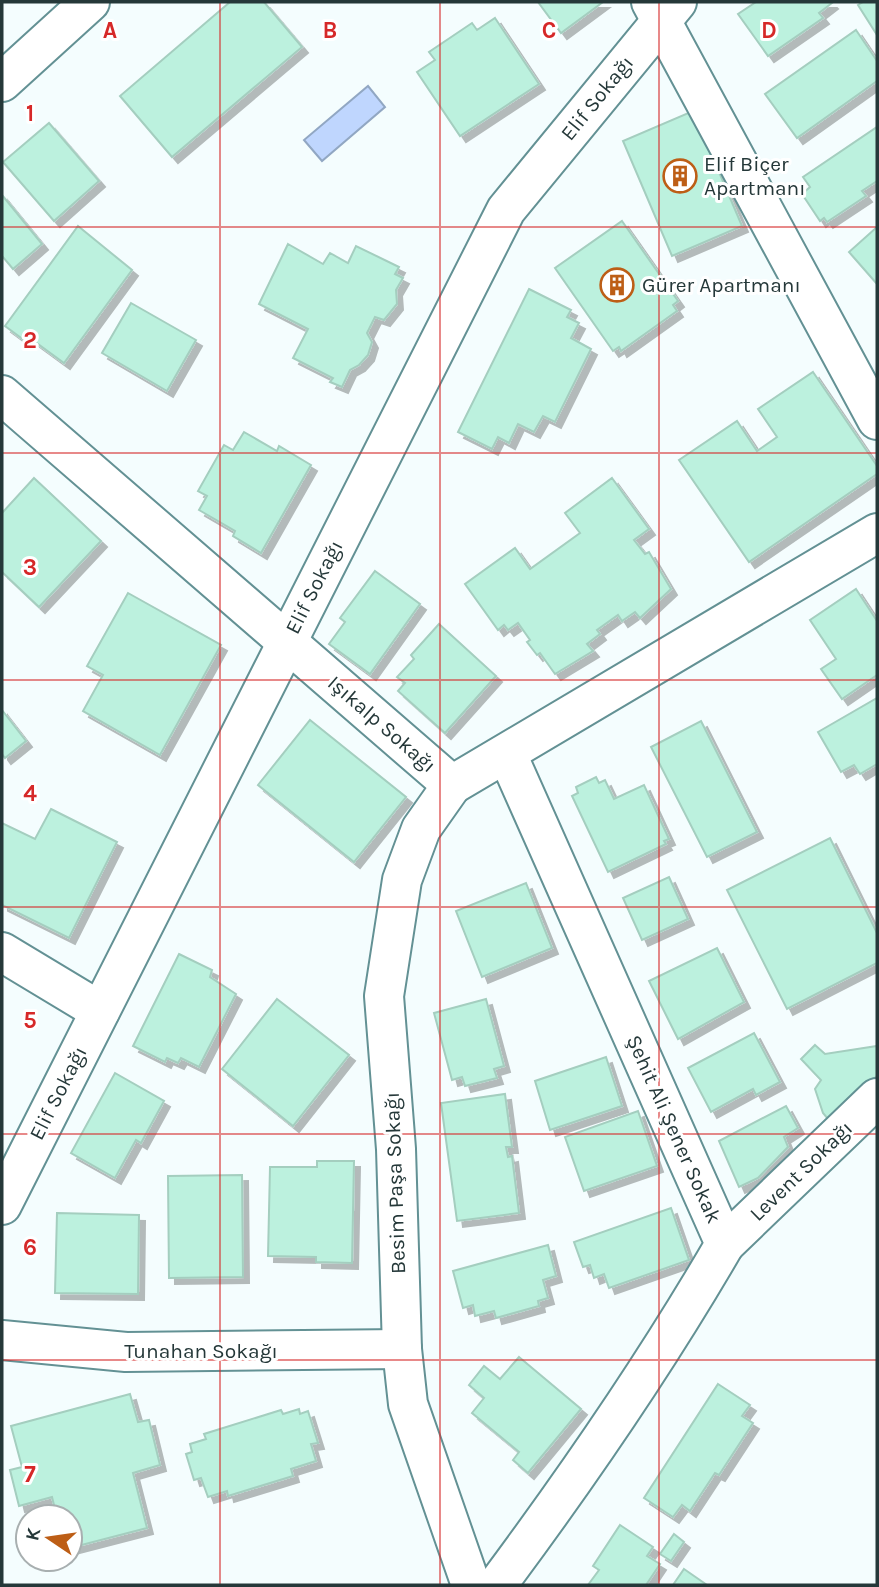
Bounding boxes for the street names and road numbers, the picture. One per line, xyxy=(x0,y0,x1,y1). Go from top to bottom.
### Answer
street label: Elif Sokağı xyxy=(556,51,638,145)
street label: Elif Sokağı xyxy=(280,536,348,638)
street label: Işıkalp Sokağı xyxy=(323,671,441,777)
street label: Şehit Ali Şener Sokak xyxy=(622,1031,726,1227)
street label: Elif Sokağı xyxy=(24,1042,92,1144)
street label: Besim Paşa Sokağı xyxy=(380,1092,410,1274)
street label: Levent Sokağı xyxy=(745,1116,857,1226)
street label: Tunahan Sokağı xyxy=(124,1339,278,1363)

